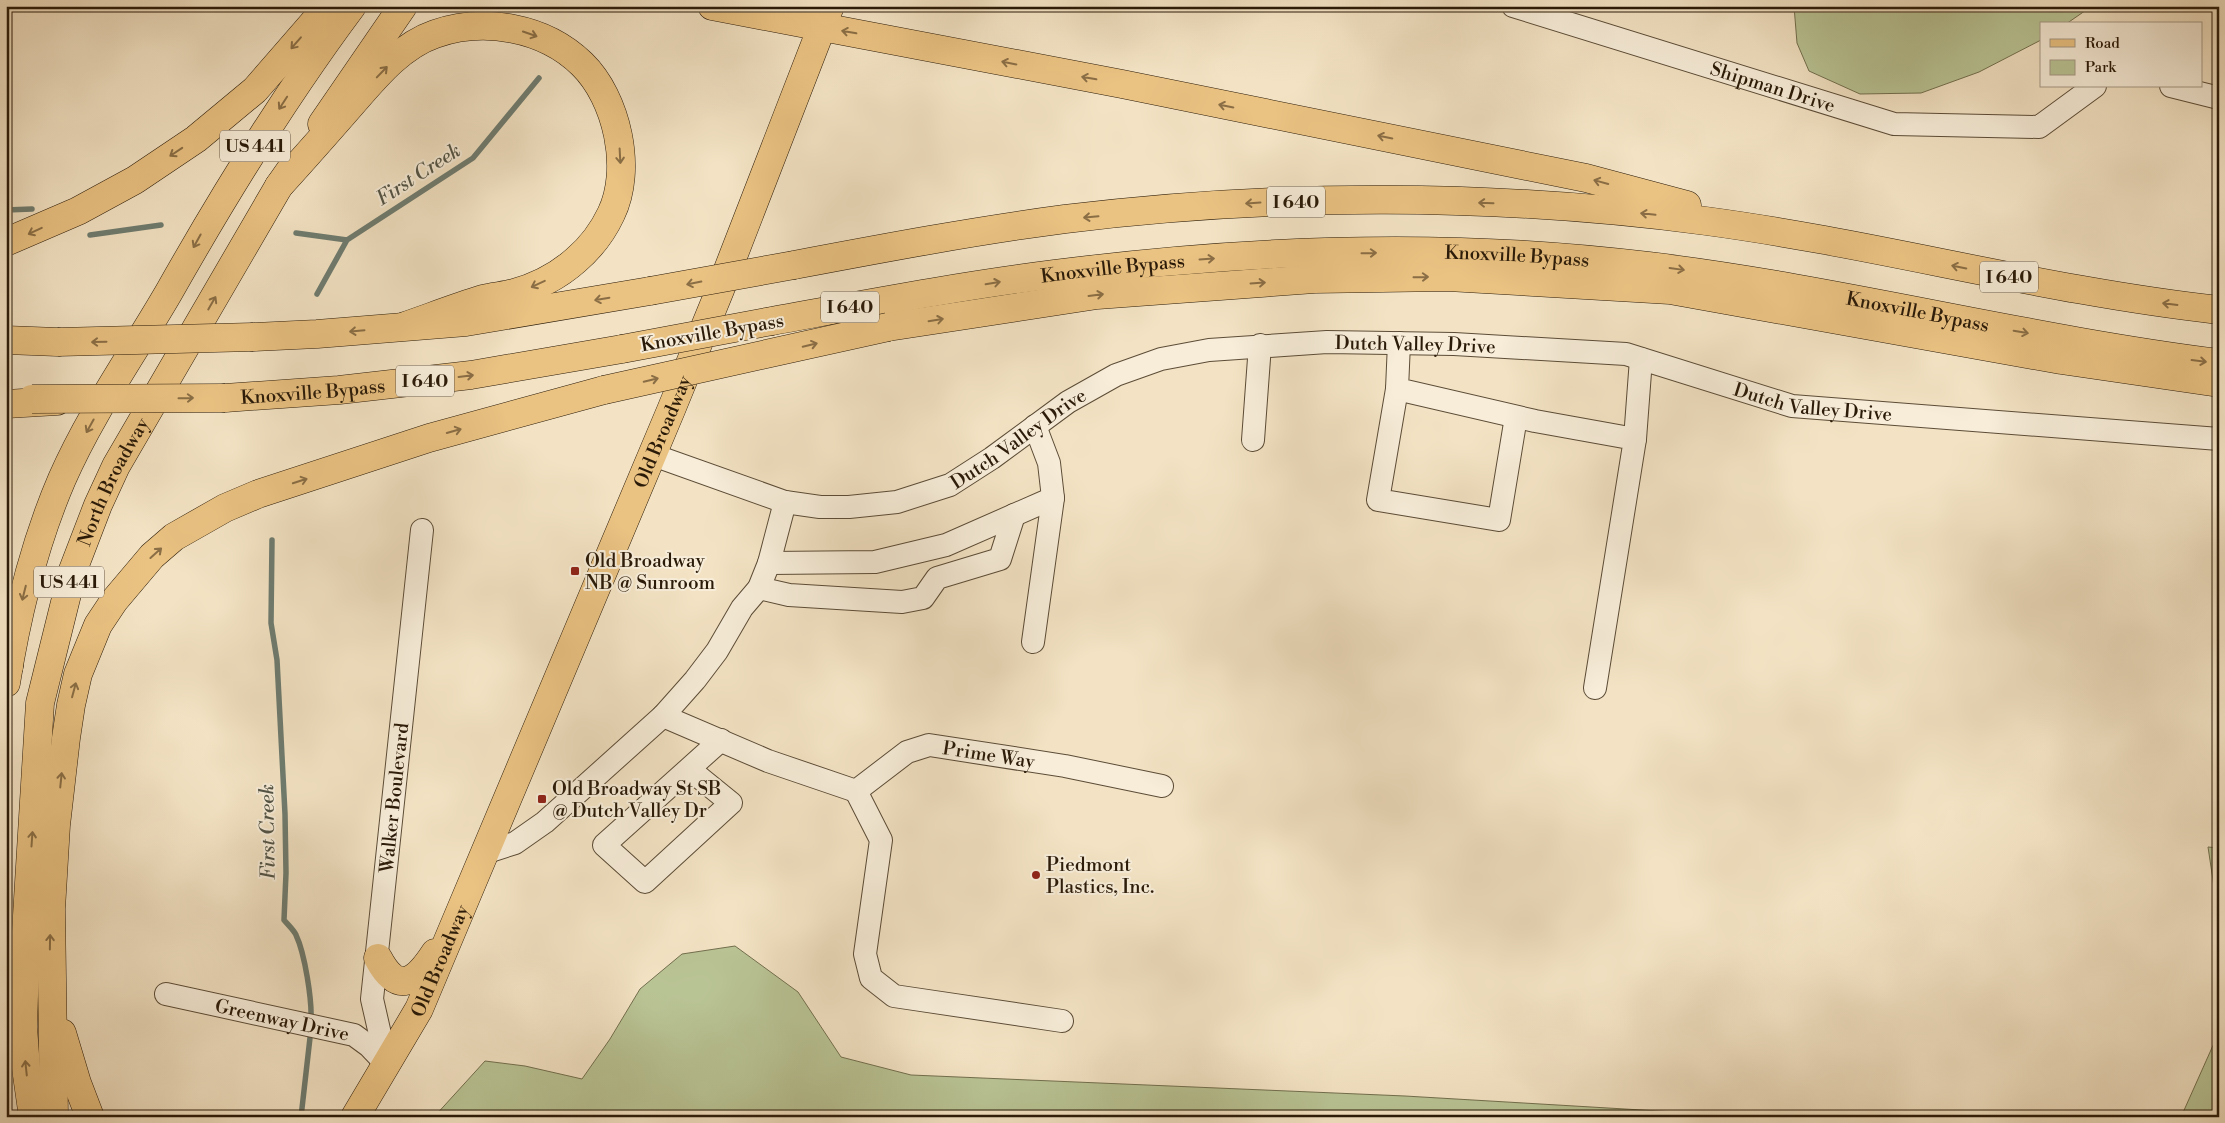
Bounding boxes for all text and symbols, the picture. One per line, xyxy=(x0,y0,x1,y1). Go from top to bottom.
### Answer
legend xyxy=(2040,22,2202,88)
one-way arrow xyxy=(842,27,858,37)
one-way arrow xyxy=(521,30,537,39)
text: Road xyxy=(2085,34,2120,53)
one-way arrow xyxy=(291,36,302,49)
street label: Shipman Drive xyxy=(1707,57,1838,118)
one-way arrow xyxy=(1001,58,1017,67)
text: Park xyxy=(2085,58,2117,77)
one-way arrow xyxy=(375,66,387,78)
one-way arrow xyxy=(1082,73,1098,83)
one-way arrow xyxy=(278,96,288,110)
one-way arrow xyxy=(1218,100,1234,110)
road number: US 441 xyxy=(220,130,290,162)
one-way arrow xyxy=(1378,132,1394,141)
water label: First Creek xyxy=(372,139,466,212)
one-way arrow xyxy=(170,147,184,157)
one-way arrow xyxy=(615,148,624,164)
one-way arrow xyxy=(1593,176,1609,186)
road number: I 640 xyxy=(1267,186,1325,218)
one-way arrow xyxy=(1245,198,1261,208)
one-way arrow xyxy=(1478,198,1494,208)
one-way arrow xyxy=(1640,210,1656,219)
one-way arrow xyxy=(1084,212,1100,221)
one-way arrow xyxy=(28,226,43,236)
one-way arrow xyxy=(191,233,201,247)
street label: Knoxville Bypass xyxy=(1444,241,1590,273)
one-way arrow xyxy=(1361,248,1377,258)
street label: Knoxville Bypass xyxy=(1039,249,1186,289)
one-way arrow xyxy=(1199,254,1215,263)
one-way arrow xyxy=(1951,262,1967,271)
road number: I 640 xyxy=(1980,262,2038,292)
one-way arrow xyxy=(1669,265,1685,275)
one-way arrow xyxy=(1413,273,1429,282)
one-way arrow xyxy=(985,278,1001,288)
one-way arrow xyxy=(1250,278,1266,287)
one-way arrow xyxy=(687,279,703,289)
one-way arrow xyxy=(531,280,546,289)
street label: Knoxville Bypass xyxy=(1844,287,1991,338)
one-way arrow xyxy=(1088,290,1104,300)
road number: I 640 xyxy=(821,292,879,322)
one-way arrow xyxy=(594,295,610,305)
one-way arrow xyxy=(207,297,217,311)
one-way arrow xyxy=(2163,299,2179,309)
street label: Knoxville Bypass xyxy=(639,309,786,357)
one-way arrow xyxy=(927,315,943,325)
one-way arrow xyxy=(349,326,365,335)
one-way arrow xyxy=(2013,327,2029,337)
street label: Dutch Valley Drive xyxy=(1335,331,1496,359)
one-way arrow xyxy=(91,337,107,346)
one-way arrow xyxy=(801,340,817,349)
one-way arrow xyxy=(2191,356,2207,366)
road number: I 640 xyxy=(396,366,454,396)
one-way arrow xyxy=(457,371,473,381)
street label: Old Broadway xyxy=(629,371,697,492)
street label: Knoxville Bypass xyxy=(240,374,386,410)
one-way arrow xyxy=(643,375,659,384)
street label: Dutch Valley Drive xyxy=(1731,377,1893,427)
street label: Dutch Valley Drive xyxy=(946,383,1091,495)
one-way arrow xyxy=(178,394,194,403)
street label: North Broadway xyxy=(72,413,155,550)
one-way arrow xyxy=(84,418,94,433)
one-way arrow xyxy=(446,426,462,435)
one-way arrow xyxy=(291,475,307,485)
one-way arrow xyxy=(149,547,162,559)
place label: Old Broadway NB @ Sunroom xyxy=(585,549,716,595)
marker: Old Broadway NB @ Sunroom xyxy=(569,565,581,577)
road number: US 441 xyxy=(34,566,104,598)
one-way arrow xyxy=(19,585,28,601)
one-way arrow xyxy=(70,683,79,699)
street label: Walker Boulevard xyxy=(374,722,414,875)
street label: Prime Way xyxy=(941,736,1037,774)
one-way arrow xyxy=(56,772,66,788)
place label: Old Broadway St SB @ Dutch Valley Dr xyxy=(552,777,721,823)
water label: First Creek xyxy=(255,784,282,880)
marker: Old Broadway St SB @ Dutch Valley Dr xyxy=(536,793,548,805)
one-way arrow xyxy=(27,831,36,847)
place label: Piedmont Plastics, Inc. xyxy=(1046,853,1154,899)
marker: Piedmont Plastics, Inc. xyxy=(1030,869,1042,881)
street label: Old Broadway xyxy=(406,900,475,1021)
one-way arrow xyxy=(46,934,55,950)
street label: Greenway Drive xyxy=(213,994,351,1047)
one-way arrow xyxy=(21,1061,31,1077)

